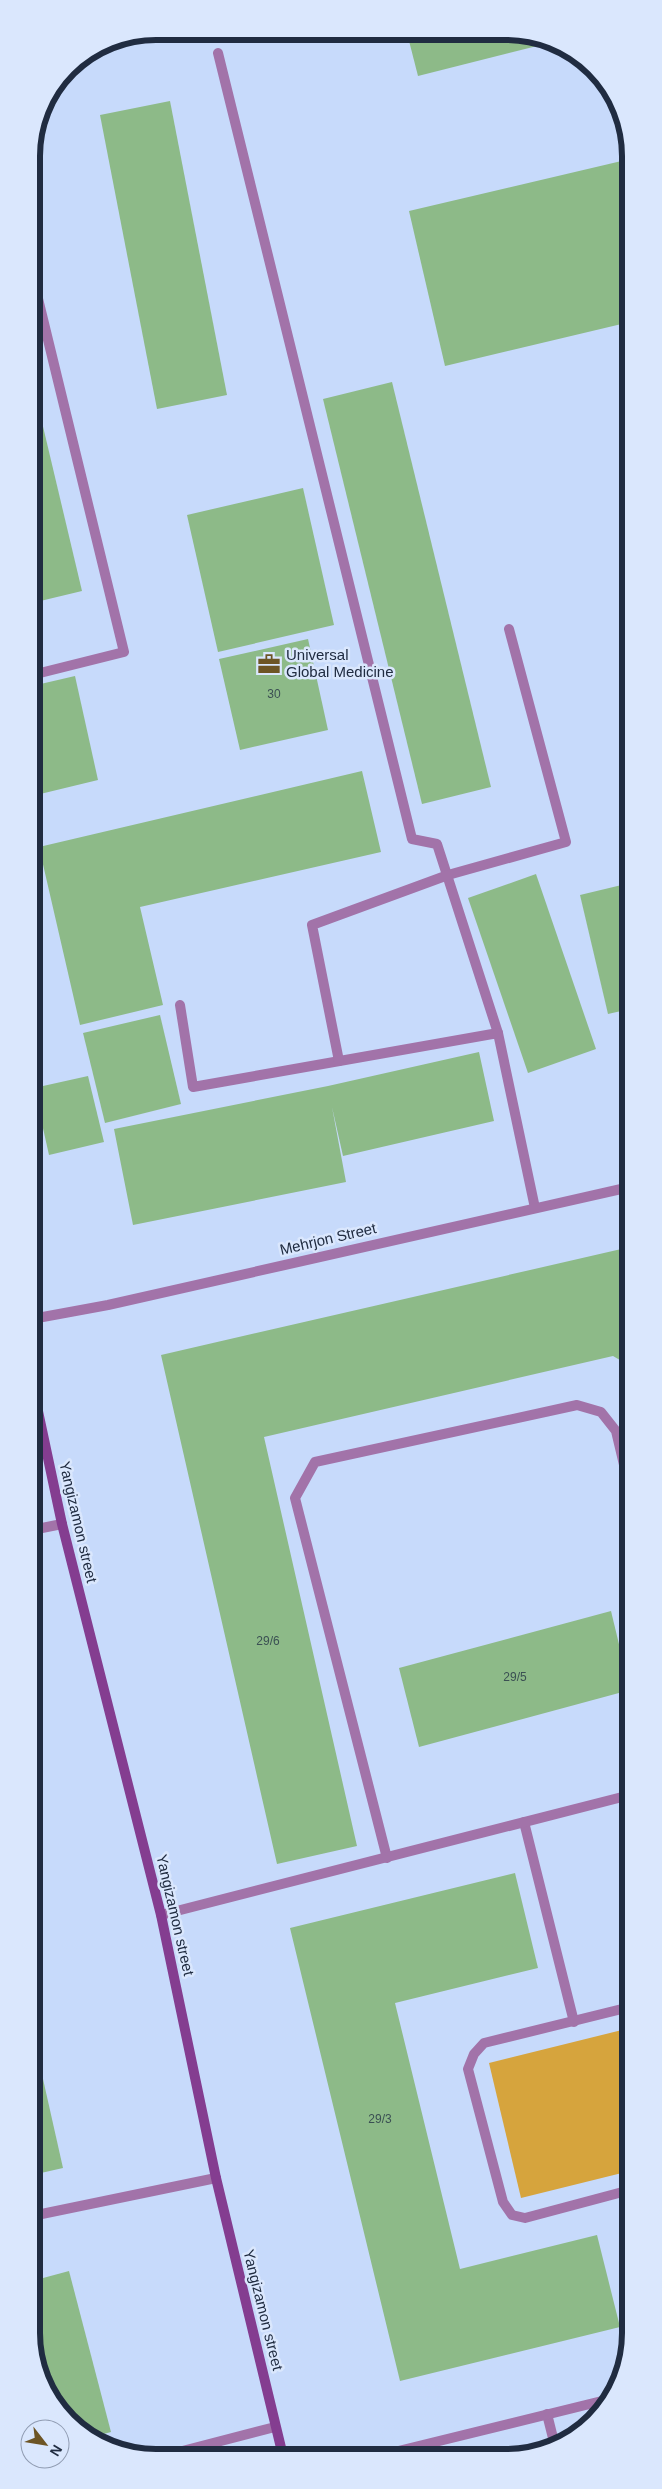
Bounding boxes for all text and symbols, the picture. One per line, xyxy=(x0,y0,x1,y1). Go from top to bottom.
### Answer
place label: Universal Global Medicine xyxy=(286,646,394,680)
office icon: Universal Global Medicine xyxy=(256,651,282,677)
house number: 30 xyxy=(267,687,281,701)
street label: Mehrjon Street xyxy=(278,1219,379,1258)
street label: Yangizamon street xyxy=(56,1460,101,1585)
house number: 29/6 xyxy=(256,1634,280,1648)
house number: 29/5 xyxy=(503,1670,527,1684)
street label: Yangizamon street xyxy=(153,1853,198,1978)
house number: 29/3 xyxy=(368,2112,392,2126)
street label: Yangizamon street xyxy=(240,2248,287,2373)
north arrow xyxy=(20,2419,70,2469)
text: N xyxy=(47,2442,66,2459)

